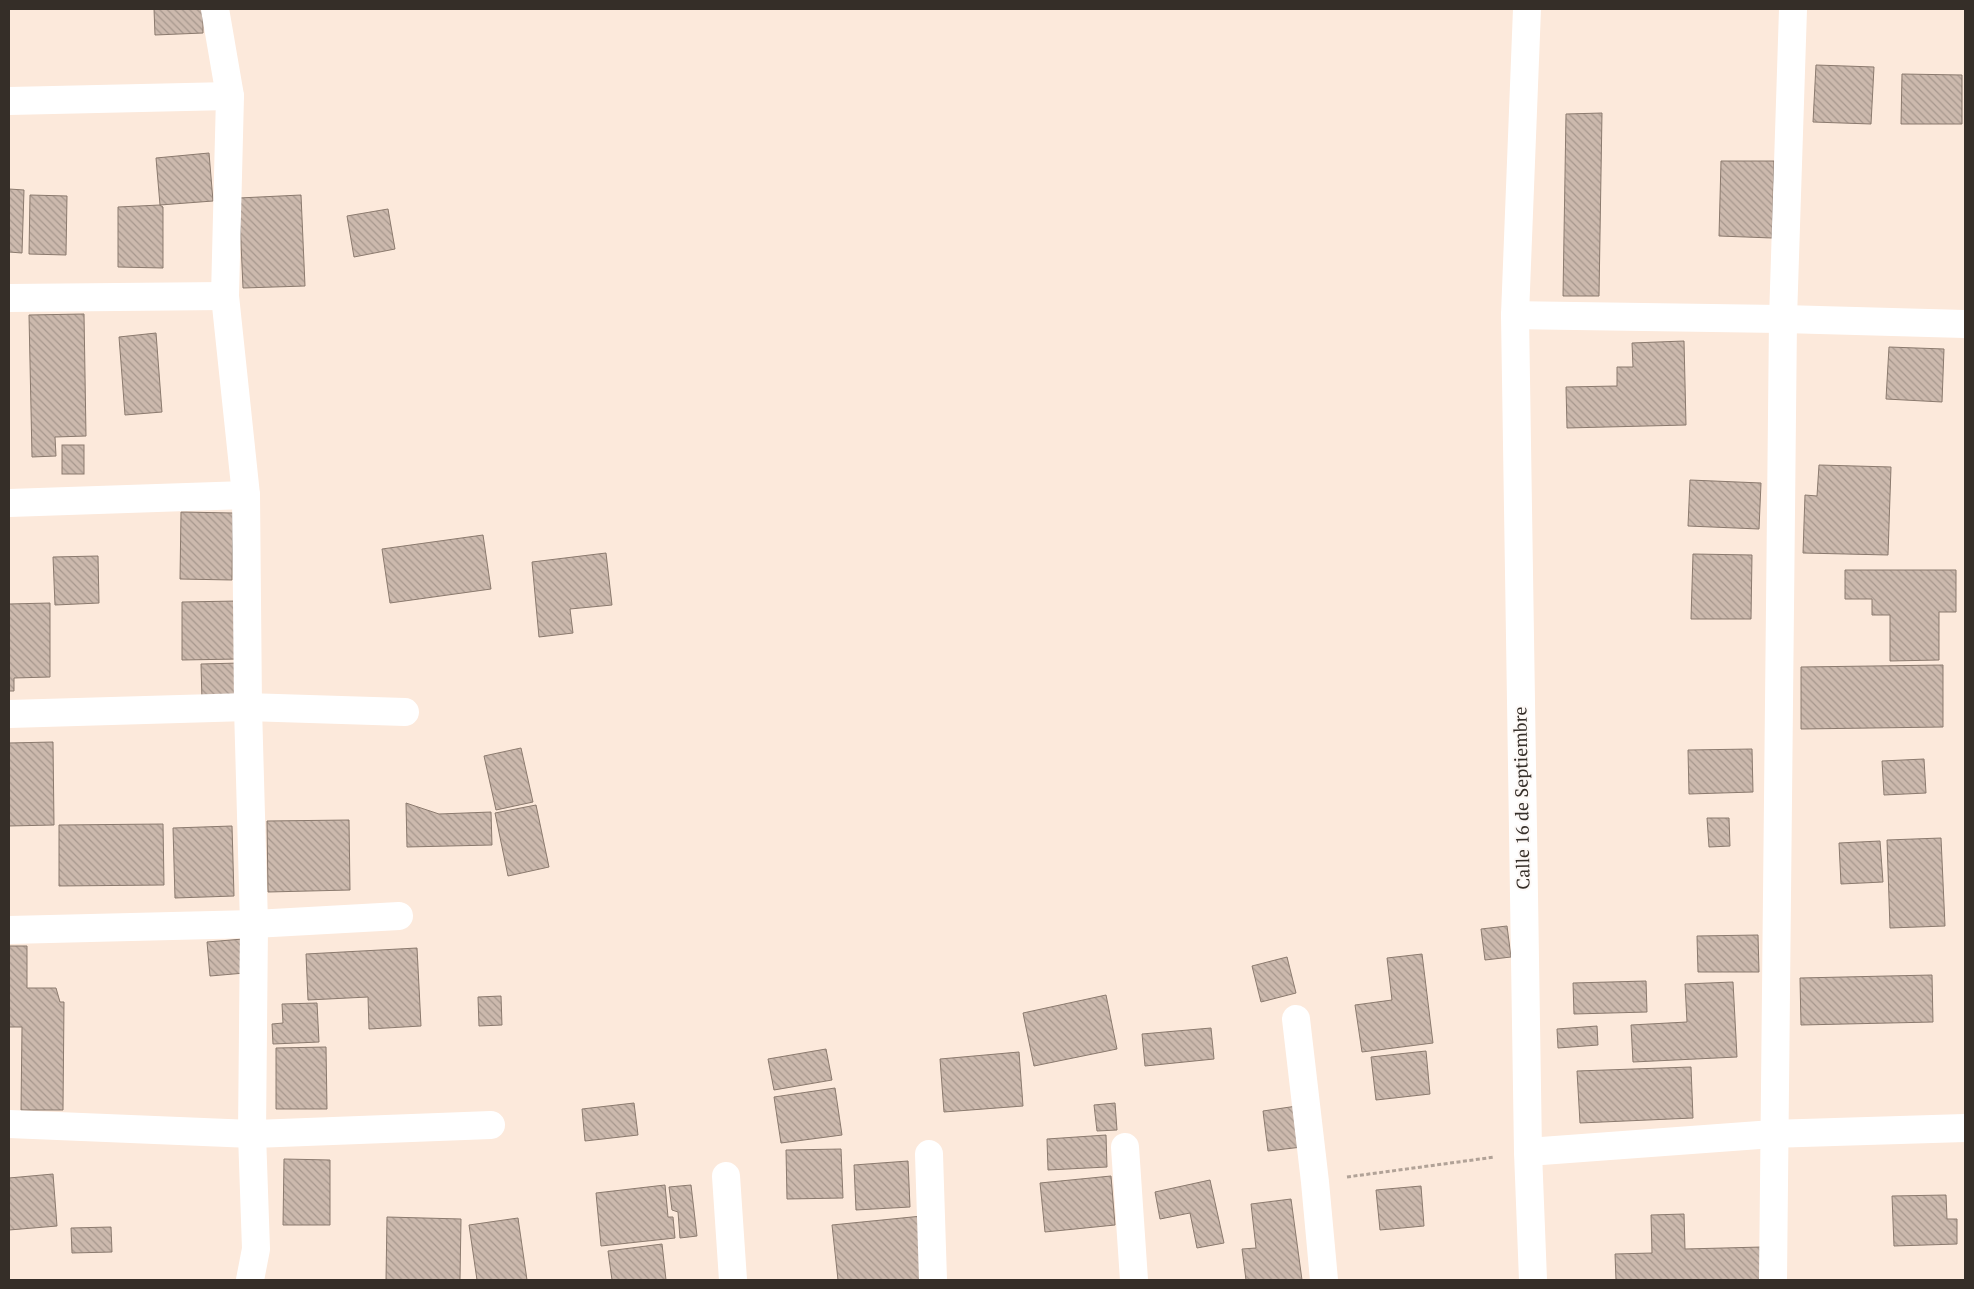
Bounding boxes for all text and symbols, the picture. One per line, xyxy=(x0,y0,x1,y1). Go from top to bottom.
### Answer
street label: Calle 16 de Septiembre xyxy=(1507,706,1535,890)

